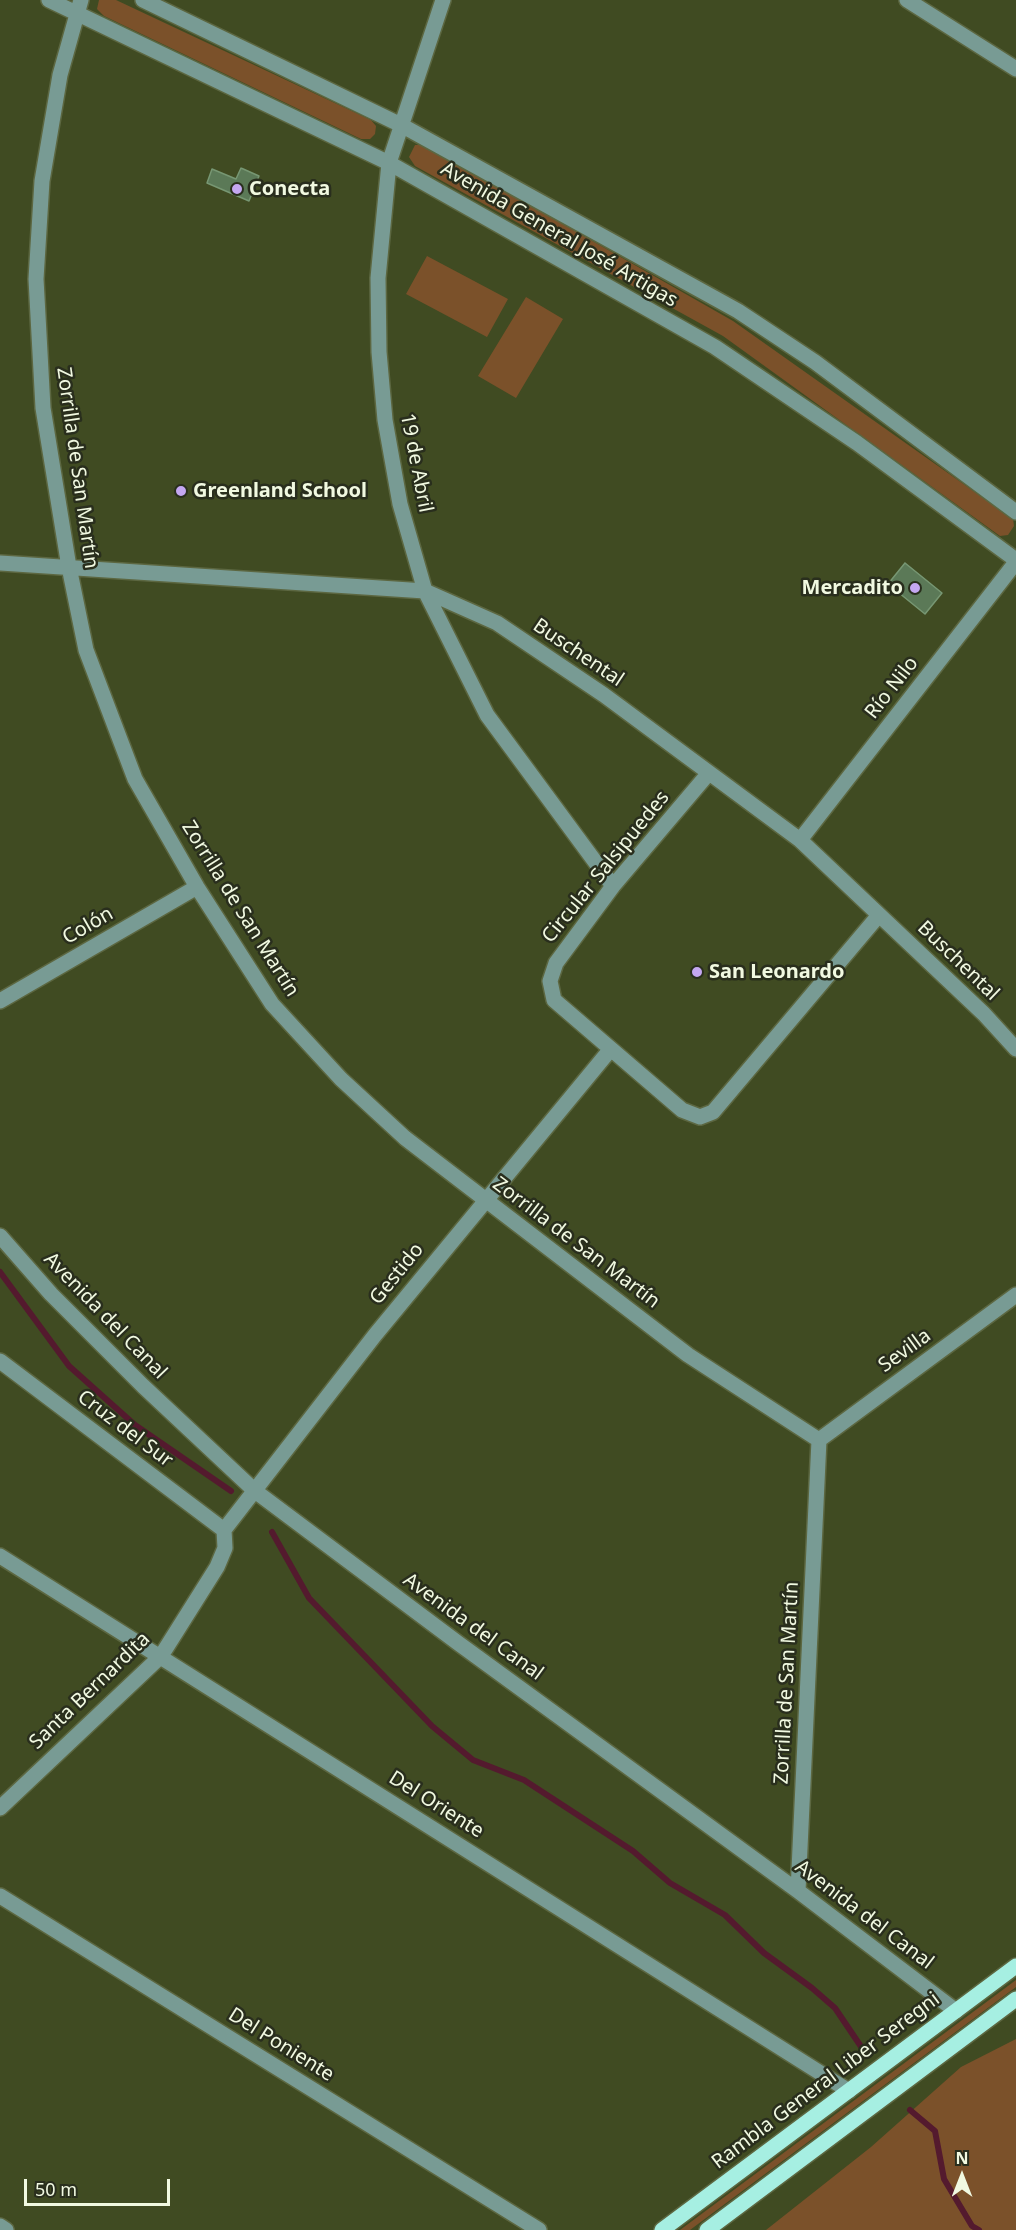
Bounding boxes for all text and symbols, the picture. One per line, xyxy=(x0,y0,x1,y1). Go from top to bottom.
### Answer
street label: Avenida General José Artigas xyxy=(436,157,682,313)
place label: Conecta xyxy=(249,177,330,201)
marker: Conecta xyxy=(230,182,244,196)
street label: Zorrilla de San Martín xyxy=(51,366,103,570)
street label: 19 de Abril xyxy=(395,411,437,515)
place label: Greenland School xyxy=(193,479,367,503)
marker: Greenland School xyxy=(174,484,188,498)
place label: Mercadito xyxy=(802,576,903,600)
marker: Mercadito xyxy=(908,581,922,595)
street label: Buschental xyxy=(528,614,628,692)
street label: Río Nilo xyxy=(860,652,924,724)
street label: Circular Salsipuedes xyxy=(537,786,675,948)
street label: Zorrilla de San Martín xyxy=(176,817,304,1001)
street label: Colón xyxy=(58,902,118,950)
street label: Buschental xyxy=(912,916,1004,1006)
place label: San Leonardo xyxy=(709,960,844,984)
marker: San Leonardo xyxy=(690,965,704,979)
street label: Zorrilla de San Martín xyxy=(488,1172,664,1314)
street label: Gestido xyxy=(365,1238,429,1310)
street label: Avenida del Canal xyxy=(38,1248,172,1384)
street label: Sevilla xyxy=(874,1324,936,1378)
street label: Cruz del Sur xyxy=(72,1385,178,1473)
street label: Avenida del Canal xyxy=(398,1568,548,1686)
street label: Zorrilla de San Martín xyxy=(770,1581,804,1785)
street label: Santa Bernardita xyxy=(25,1627,155,1755)
street label: Del Oriente xyxy=(384,1766,488,1844)
street label: Avenida del Canal xyxy=(790,1855,938,1975)
street label: Rambla General Liber Seregni xyxy=(707,1987,945,2175)
street label: Del Poniente xyxy=(224,2003,338,2087)
north arrow xyxy=(932,2146,992,2206)
text: N xyxy=(955,2147,969,2169)
scale bar xyxy=(27,2167,172,2205)
text: 50 m xyxy=(35,2177,77,2201)

